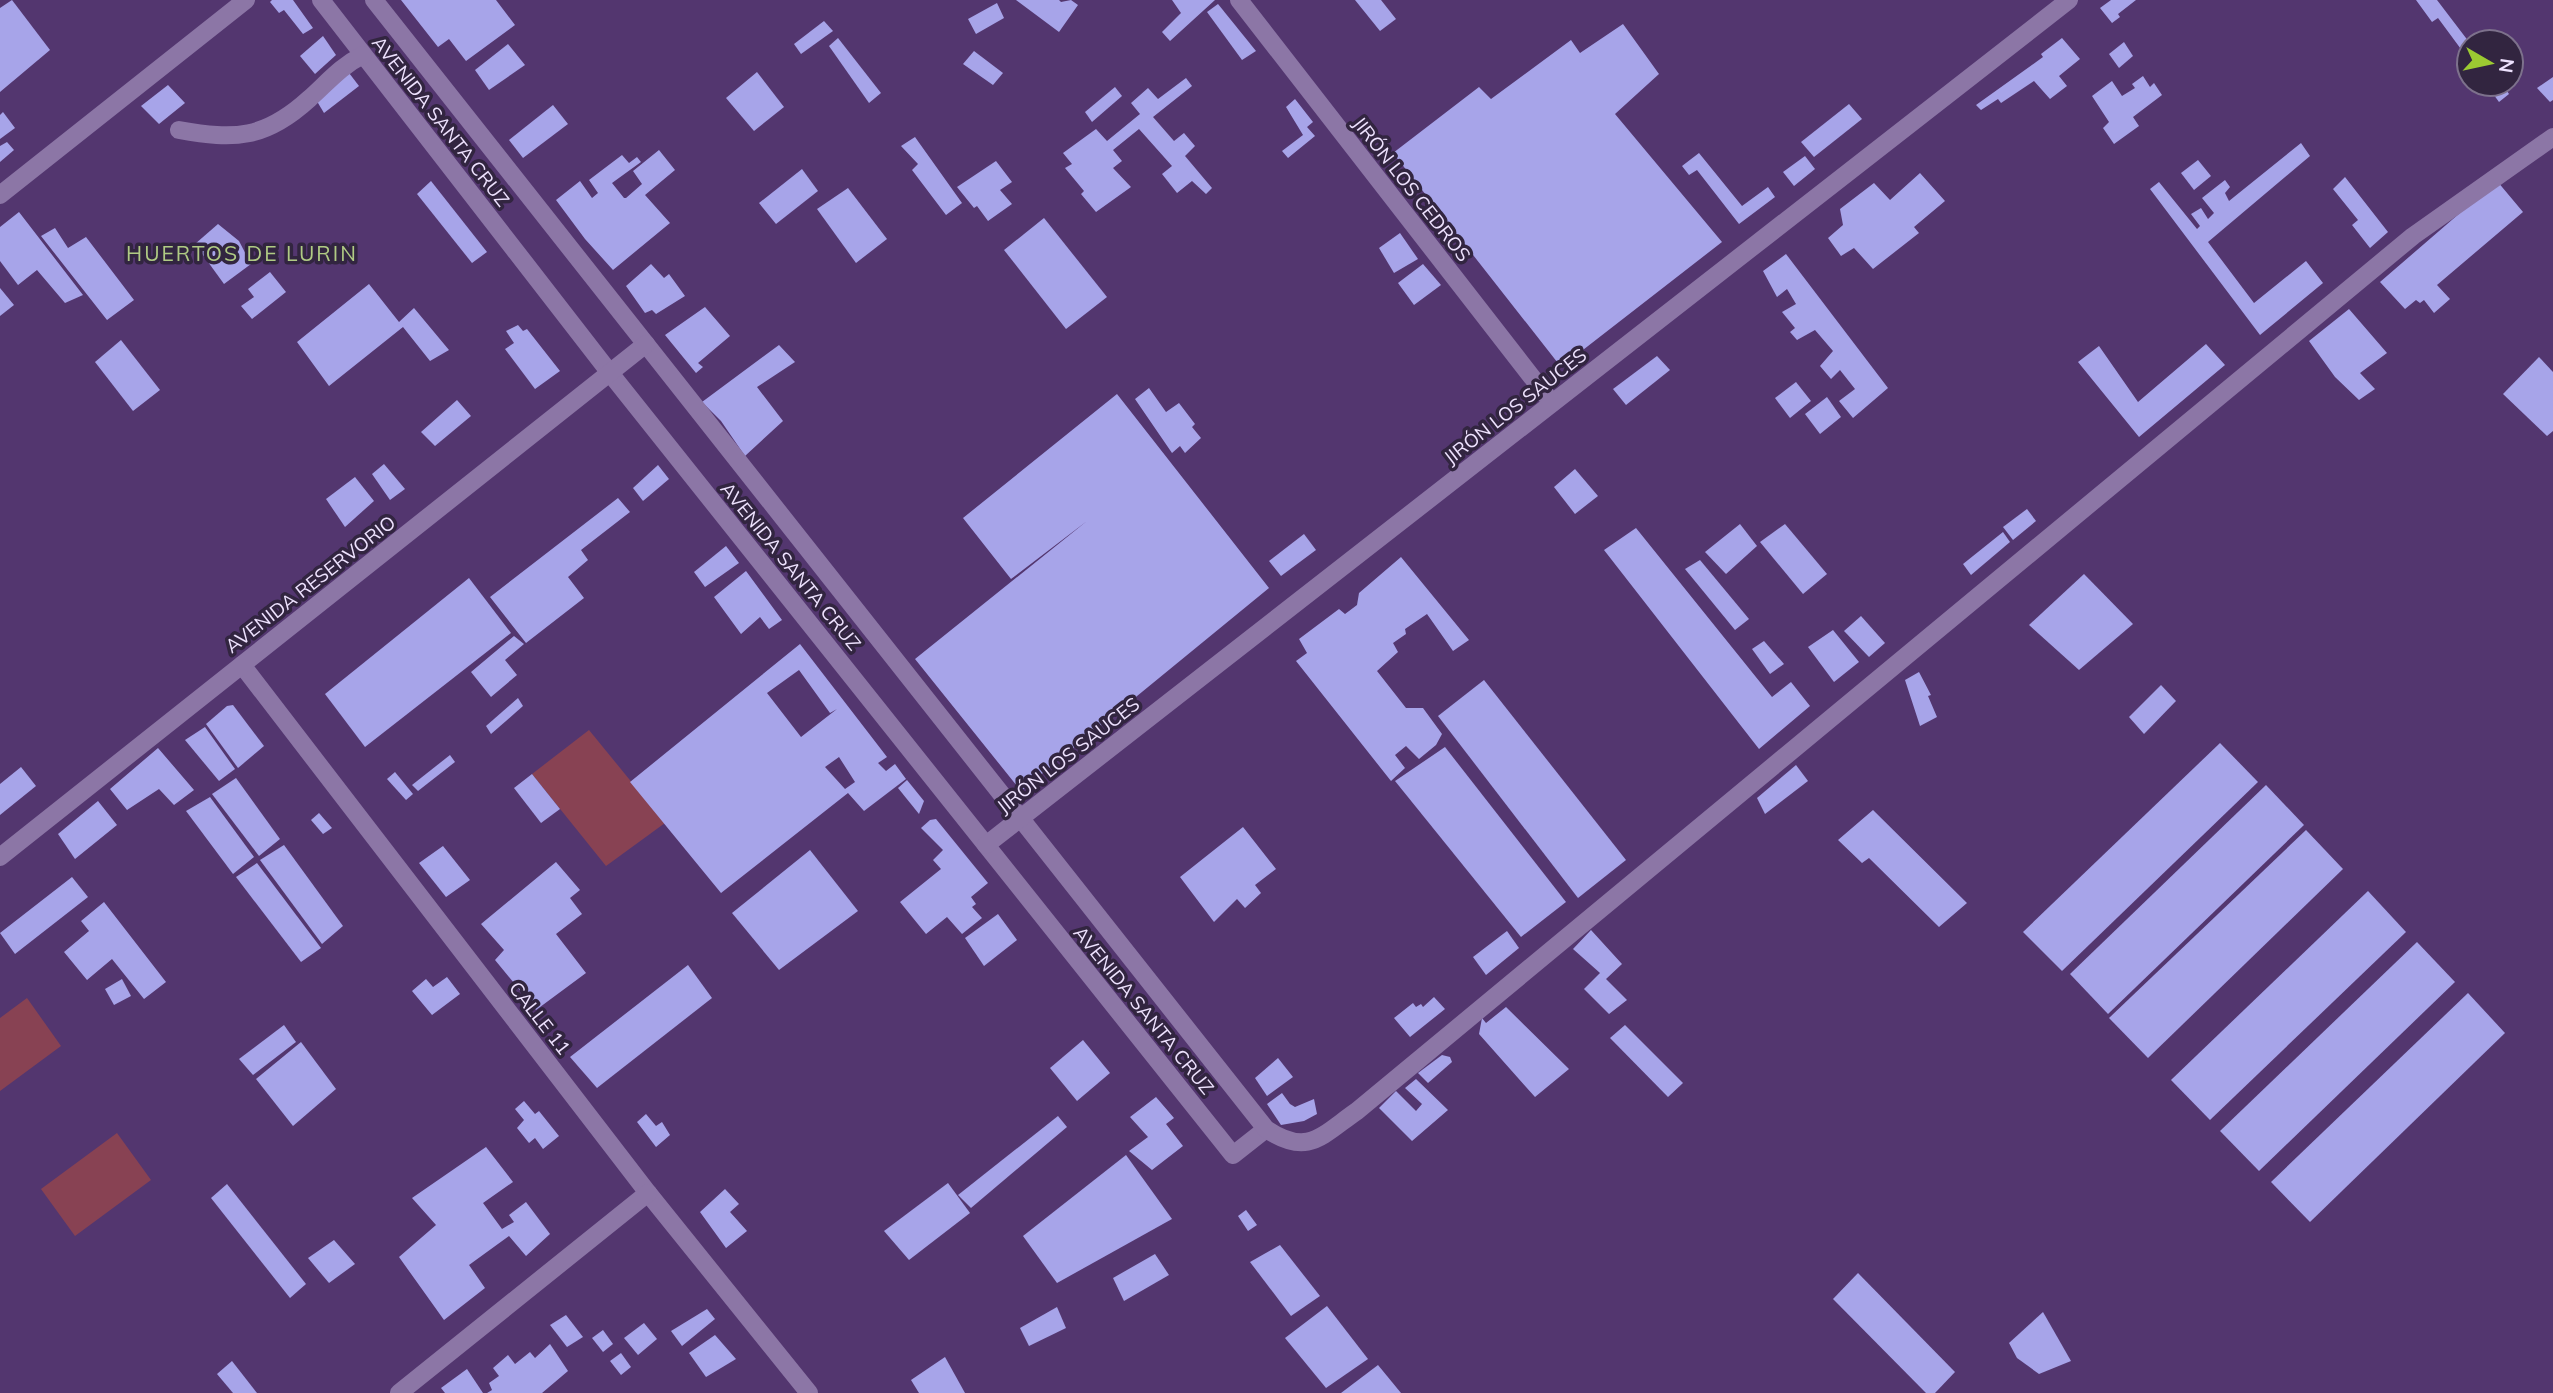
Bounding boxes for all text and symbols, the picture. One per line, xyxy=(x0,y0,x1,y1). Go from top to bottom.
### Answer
north arrow xyxy=(2455,28,2525,98)
street label: AVENIDA SANTA CRUZ xyxy=(367,31,515,211)
text: N xyxy=(2494,57,2520,75)
street label: JIRÓN LOS CEDROS xyxy=(1348,112,1476,266)
district label: HUERTOS DE LURIN xyxy=(126,240,358,266)
street label: JIRÓN LOS SAUCES xyxy=(1439,343,1591,469)
street label: AVENIDA SANTA CRUZ xyxy=(716,477,866,655)
street label: AVENIDA RESERVORIO xyxy=(220,510,400,658)
street label: JIRÓN LOS SAUCES xyxy=(992,692,1144,818)
street label: AVENIDA SANTA CRUZ xyxy=(1069,921,1219,1099)
street label: CALLE 11 xyxy=(504,977,576,1059)

